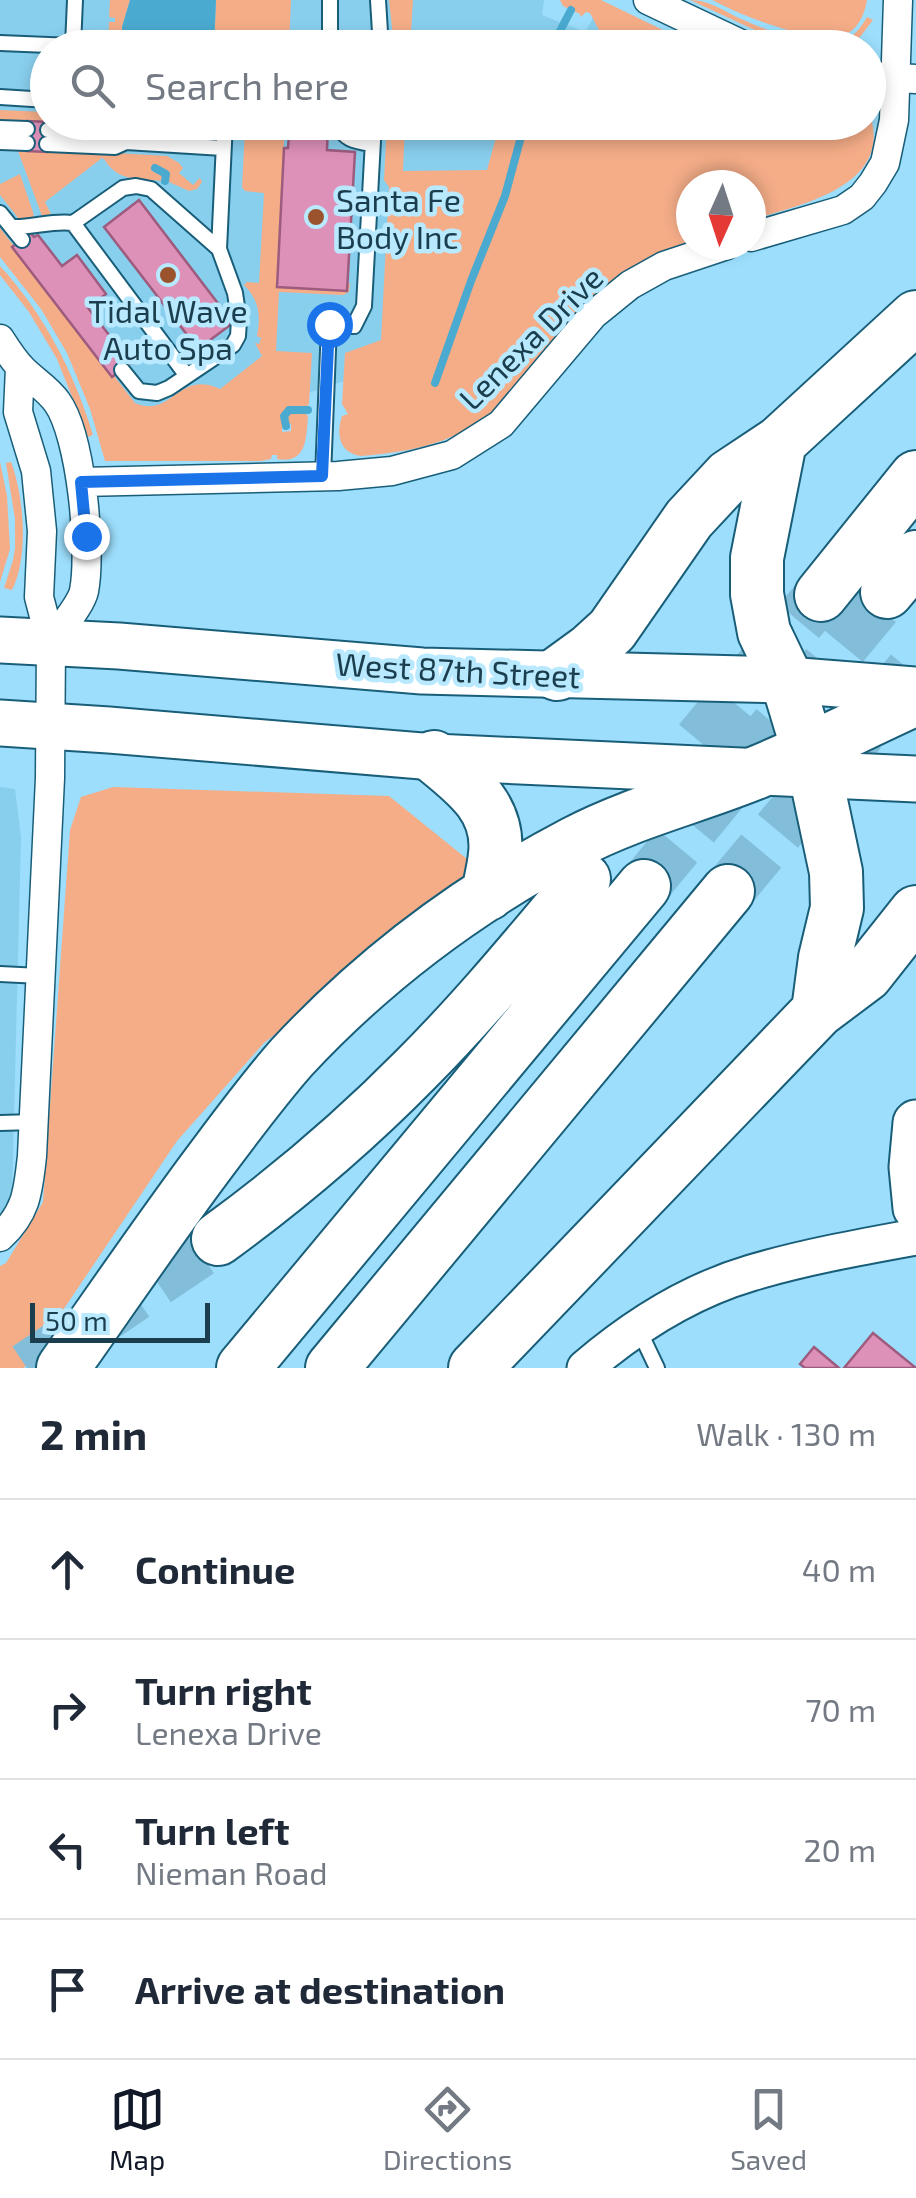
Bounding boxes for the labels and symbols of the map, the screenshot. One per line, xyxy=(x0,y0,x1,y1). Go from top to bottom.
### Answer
north arrow xyxy=(676,170,766,260)
place label: Santa Fe Body Inc xyxy=(336,180,461,255)
marker: Santa Fe Body Inc xyxy=(305,206,327,228)
street label: Lenexa Drive xyxy=(450,257,610,417)
marker: Tidal Wave Auto Spa xyxy=(157,264,179,286)
place label: Tidal Wave Auto Spa xyxy=(88,291,248,366)
route start xyxy=(307,302,353,348)
route end xyxy=(64,514,110,560)
street label: West 87th Street xyxy=(335,644,581,694)
scale bar xyxy=(30,1298,210,1342)

